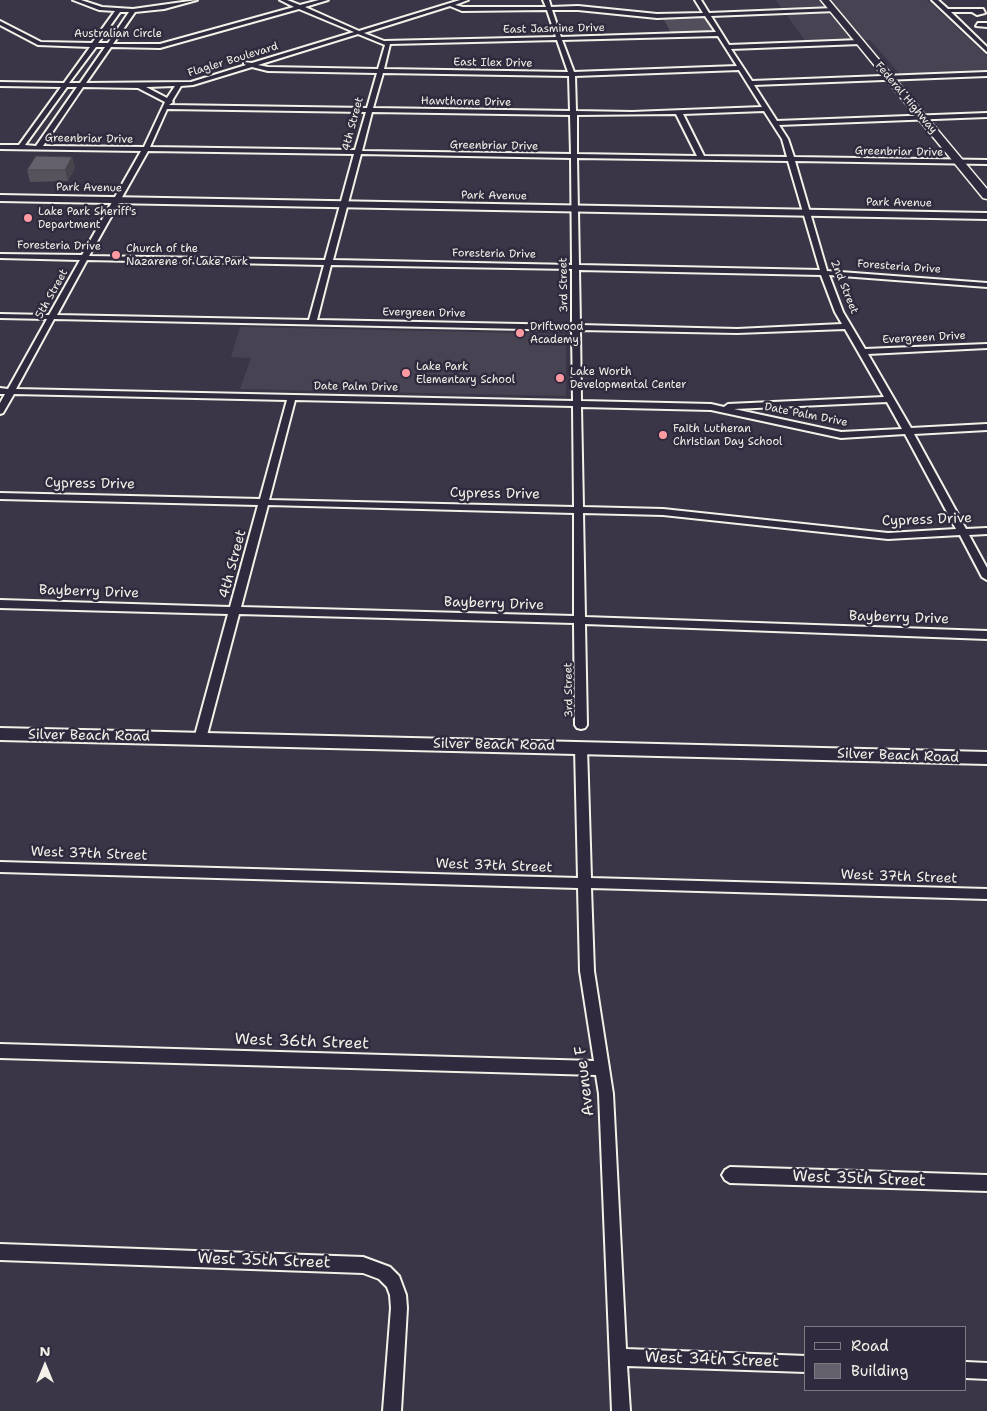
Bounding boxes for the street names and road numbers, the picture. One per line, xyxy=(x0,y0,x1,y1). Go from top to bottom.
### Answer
street label: East Jasmine Drive xyxy=(503,22,605,36)
street label: Australian Circle xyxy=(74,27,162,41)
street label: Flagler Boulevard xyxy=(186,40,280,80)
street label: East Ilex Drive xyxy=(453,56,533,70)
street label: Federal Highway xyxy=(872,59,940,137)
street label: Hawthorne Drive xyxy=(421,95,511,109)
street label: 4th Street xyxy=(339,96,367,152)
street label: Greenbriar Drive xyxy=(45,132,133,146)
street label: Greenbriar Drive xyxy=(450,139,538,153)
street label: Greenbriar Drive xyxy=(855,145,943,159)
street label: Park Avenue xyxy=(56,181,122,195)
street label: Park Avenue xyxy=(461,189,527,203)
street label: Park Avenue xyxy=(866,196,932,210)
street label: Foresteria Drive xyxy=(17,239,101,253)
street label: Foresteria Drive xyxy=(452,247,536,261)
street label: 3rd Street xyxy=(557,257,571,313)
street label: Foresteria Drive xyxy=(857,257,941,277)
street label: 2nd Street xyxy=(827,258,861,316)
street label: 5th Street xyxy=(33,267,71,321)
street label: Evergreen Drive xyxy=(382,306,466,320)
street label: Evergreen Drive xyxy=(882,329,966,347)
street label: Date Palm Drive xyxy=(314,380,398,394)
street label: Date Palm Drive xyxy=(763,400,849,430)
street label: Cypress Drive xyxy=(45,475,135,493)
street label: Cypress Drive xyxy=(450,485,540,503)
street label: Cypress Drive xyxy=(882,510,972,530)
street label: 4th Street xyxy=(216,528,250,600)
street label: Bayberry Drive xyxy=(39,582,139,602)
street label: Bayberry Drive xyxy=(444,594,544,614)
street label: Bayberry Drive xyxy=(849,608,949,628)
street label: 3rd Street xyxy=(562,662,576,718)
street label: Silver Beach Road xyxy=(28,727,150,745)
street label: Silver Beach Road xyxy=(433,736,555,754)
street label: Silver Beach Road xyxy=(837,745,959,767)
street label: West 37th Street xyxy=(30,844,148,864)
street label: West 37th Street xyxy=(435,856,553,876)
street label: West 37th Street xyxy=(840,867,958,887)
street label: West 36th Street xyxy=(234,1030,370,1054)
street label: Avenue F xyxy=(571,1045,599,1117)
street label: West 35th Street xyxy=(792,1167,926,1191)
street label: West 35th Street xyxy=(197,1249,331,1273)
street label: West 34th Street xyxy=(644,1348,780,1372)

